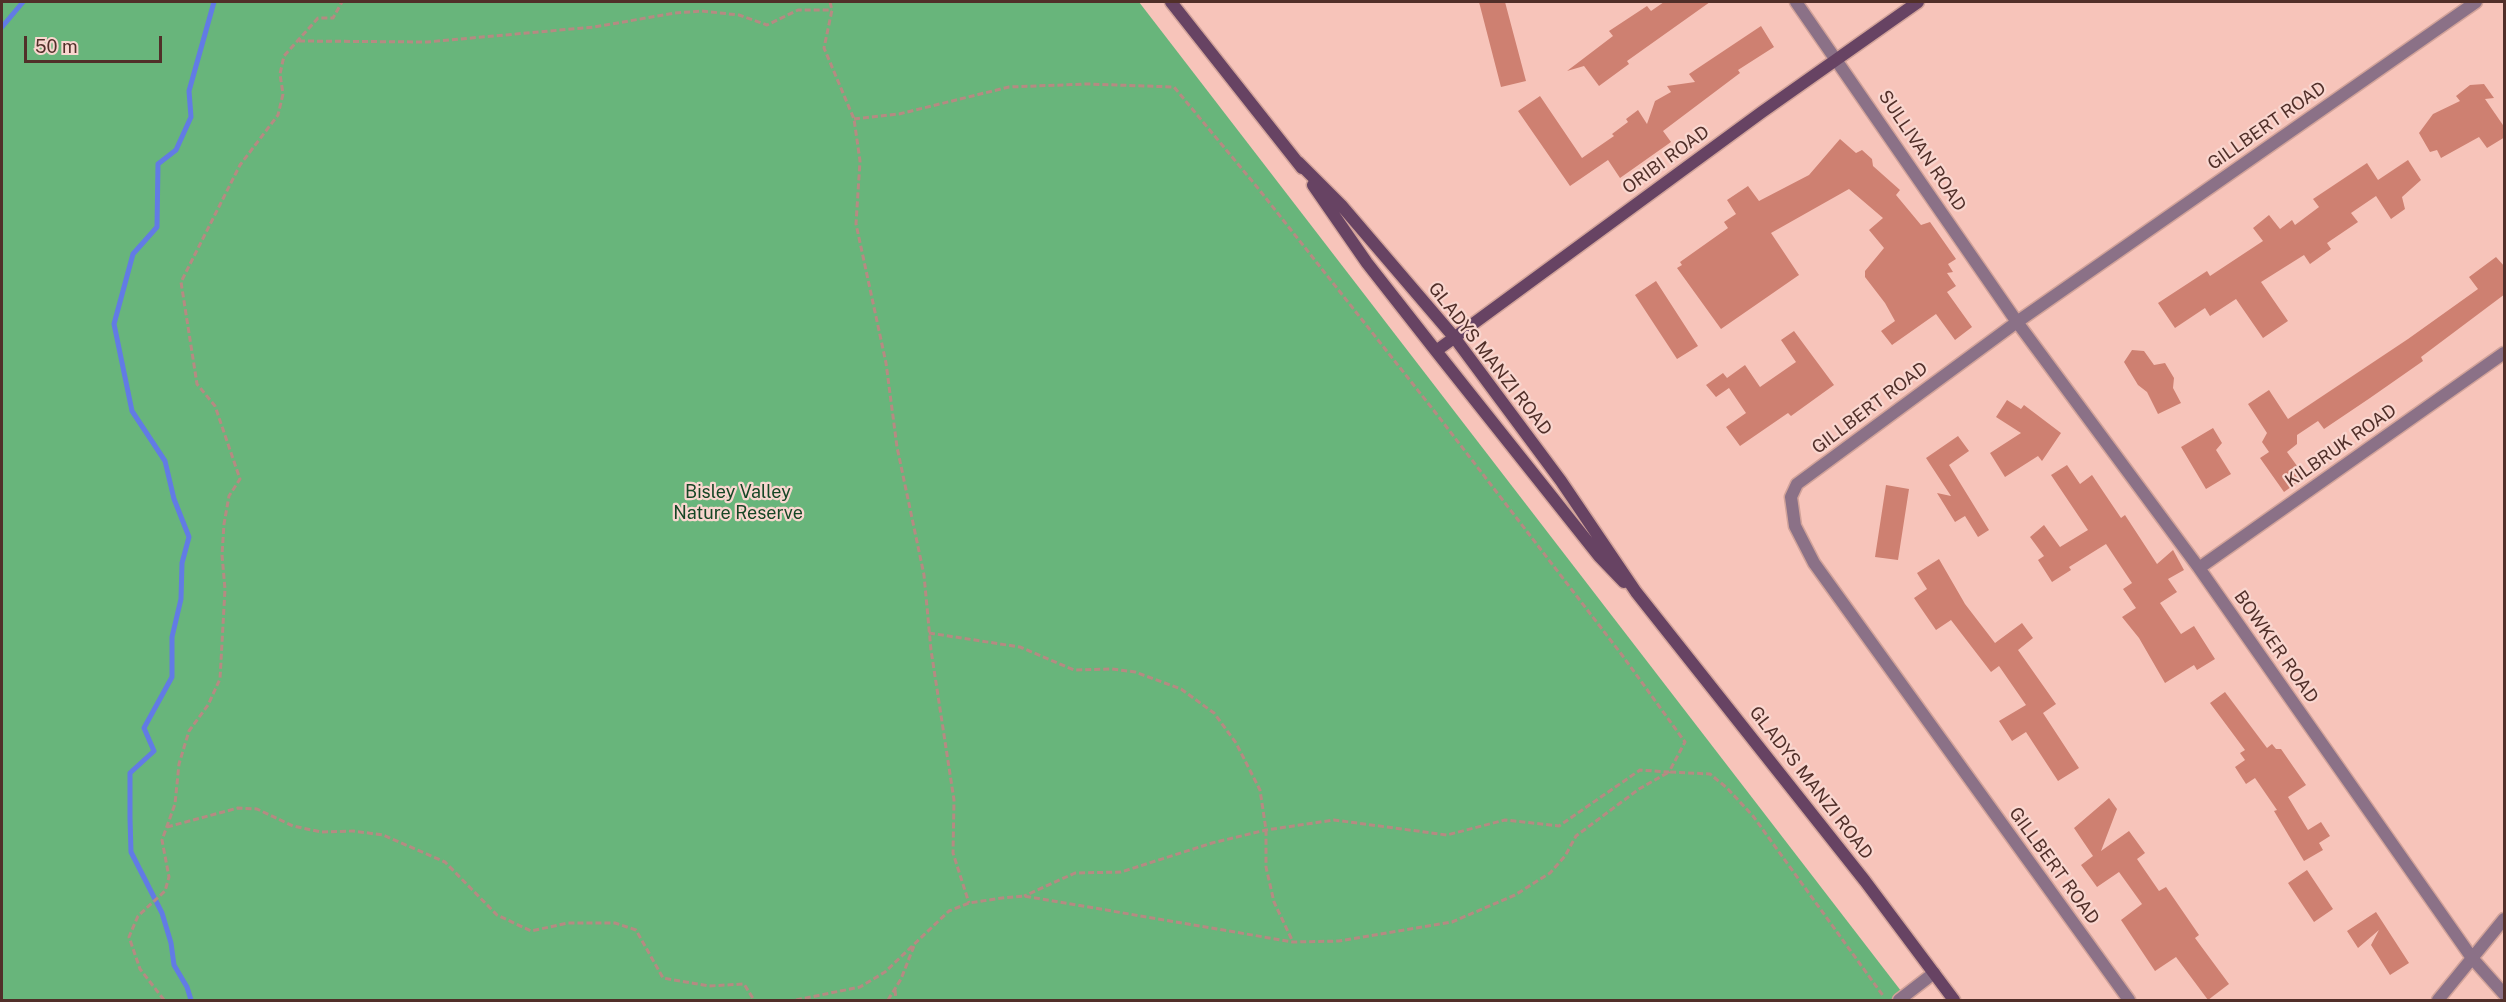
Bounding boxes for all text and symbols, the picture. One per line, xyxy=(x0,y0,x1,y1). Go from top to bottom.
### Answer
scale bar xyxy=(27,24,165,62)
text: 50 m xyxy=(35,36,78,57)
street label: GILLBERT ROAD xyxy=(2204,77,2330,175)
street label: SULLIVAN ROAD xyxy=(1874,86,1970,216)
street label: ORIBI ROAD xyxy=(1618,121,1714,199)
street label: GLADYS MANZI ROAD xyxy=(1424,278,1556,440)
street label: GILLBERT ROAD xyxy=(1808,357,1932,459)
street label: KILBRUK ROAD xyxy=(2281,400,2401,492)
park label: Bisley Valley Nature Reserve xyxy=(673,481,803,524)
street label: BOWKER ROAD xyxy=(2229,587,2323,707)
street label: GLADYS MANZI ROAD xyxy=(1745,702,1877,864)
street label: GILLBERT ROAD xyxy=(2004,803,2104,929)

